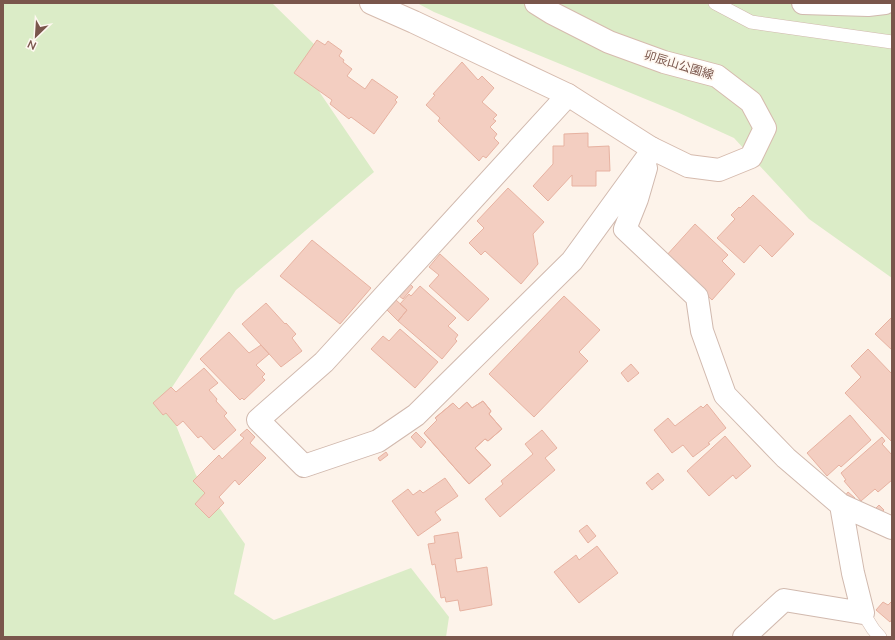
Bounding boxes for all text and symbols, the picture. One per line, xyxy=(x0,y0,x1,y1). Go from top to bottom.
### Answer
north arrow xyxy=(16,16,56,56)
text: N xyxy=(25,37,38,53)
street label: 卯辰山公園線 xyxy=(643,47,716,82)

